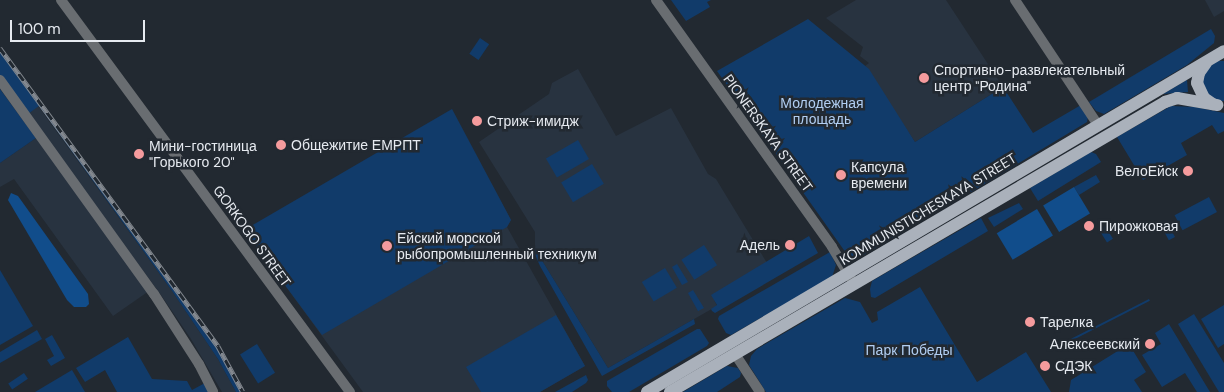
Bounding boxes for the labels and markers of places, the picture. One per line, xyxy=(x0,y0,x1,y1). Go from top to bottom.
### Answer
place label: Спортивно-развлекательный центр "Родина" xyxy=(934,62,1125,94)
marker: Спортивно-развлекательный центр "Родина" xyxy=(918,72,930,84)
place label: Стриж-имидж xyxy=(487,113,579,129)
marker: Стриж-имидж xyxy=(471,115,483,127)
place label: Общежитие ЕМРПТ xyxy=(291,137,421,153)
place label: Мини-гостиница "Горького 20" xyxy=(149,138,257,170)
marker: Общежитие ЕМРПТ xyxy=(275,139,287,151)
marker: Мини-гостиница "Горького 20" xyxy=(133,148,145,160)
place label: Капсула времени xyxy=(851,159,907,192)
place label: ВелоЕйск xyxy=(1115,163,1178,179)
marker: ВелоЕйск xyxy=(1182,165,1194,177)
marker: Капсула времени xyxy=(835,169,847,181)
place label: Пирожковая xyxy=(1099,218,1178,234)
marker: Пирожковая xyxy=(1083,220,1095,232)
place label: Ейский морской рыбопромышленный техникум xyxy=(397,230,597,262)
place label: Адель xyxy=(740,237,780,253)
marker: Адель xyxy=(784,239,796,251)
marker: Ейский морской рыбопромышленный техникум xyxy=(381,240,393,252)
place label: Тарелка xyxy=(1040,314,1093,330)
marker: Тарелка xyxy=(1024,316,1036,328)
place label: Алексеевский xyxy=(1050,336,1140,352)
marker: Алексеевский xyxy=(1144,338,1156,350)
place label: СДЭК xyxy=(1055,358,1093,374)
marker: СДЭК xyxy=(1039,360,1051,372)

